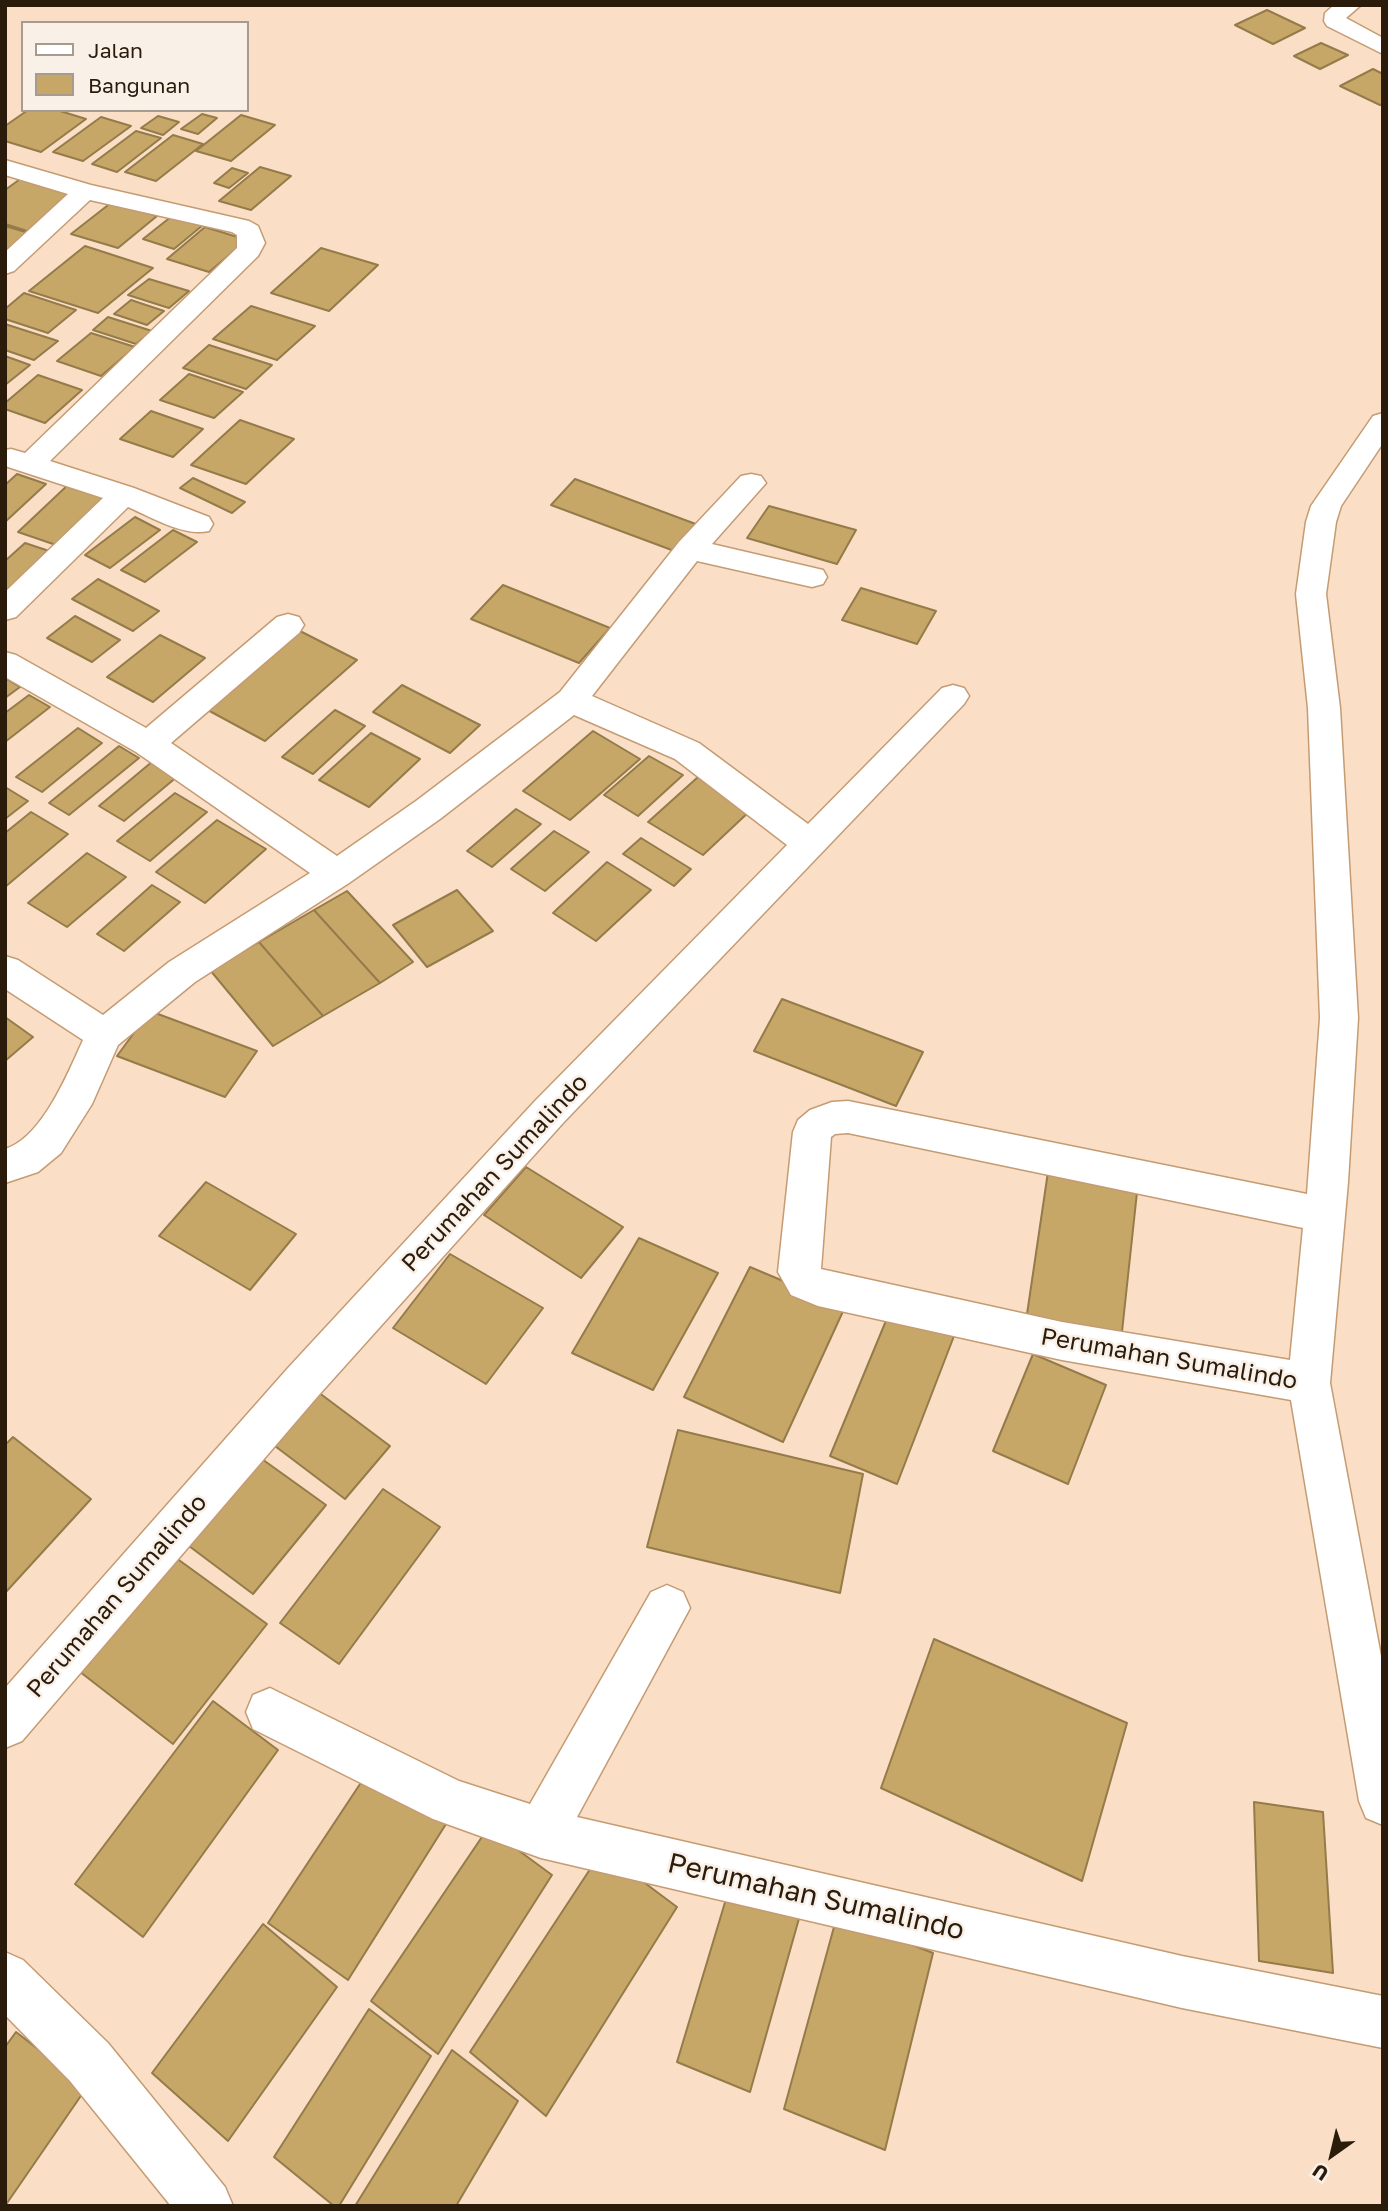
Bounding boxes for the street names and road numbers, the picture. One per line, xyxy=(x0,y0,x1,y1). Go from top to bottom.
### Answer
street label: Perumahan Sumalindo xyxy=(396,1068,594,1278)
street label: Perumahan Sumalindo xyxy=(1039,1322,1299,1396)
street label: Perumahan Sumalindo xyxy=(21,1488,213,1704)
street label: Perumahan Sumalindo xyxy=(665,1847,967,1947)

